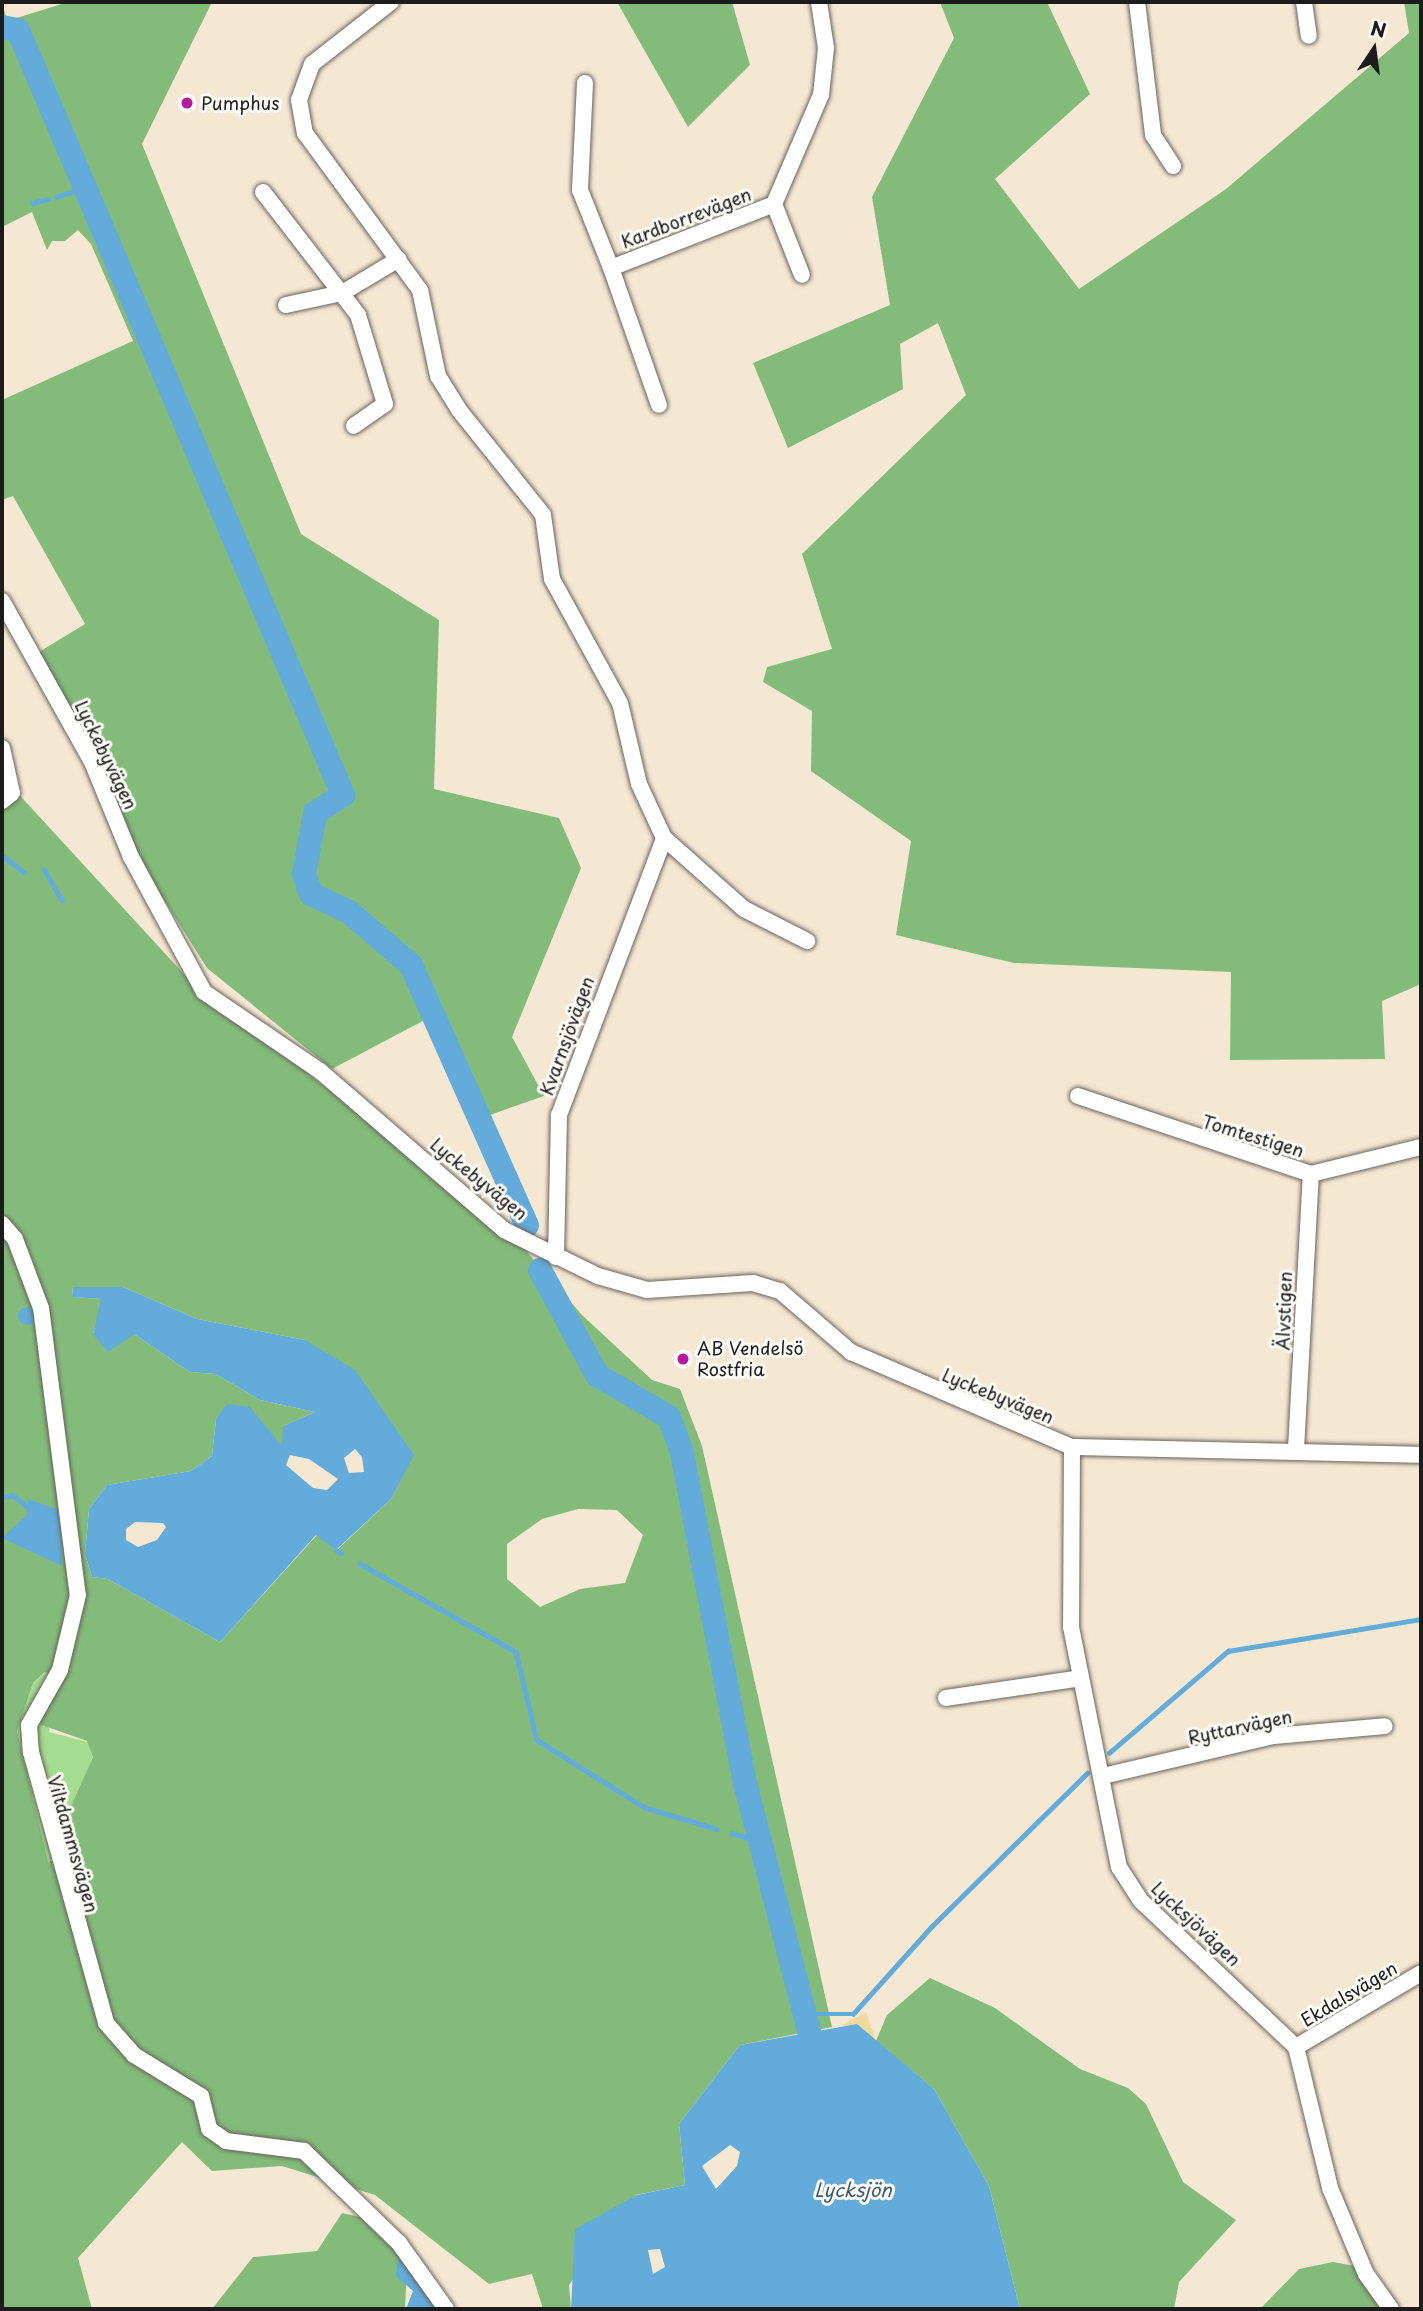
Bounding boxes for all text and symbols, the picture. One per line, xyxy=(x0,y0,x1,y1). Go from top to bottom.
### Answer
text: N xyxy=(1368,13,1389,44)
north arrow xyxy=(1339,14,1409,84)
place label: Pumphus xyxy=(201,92,279,114)
marker: Pumphus xyxy=(179,95,195,111)
street label: Kardborrevägen xyxy=(618,183,754,253)
street label: Lyckebyvägen xyxy=(70,697,142,813)
street label: Kvarnsjövägen xyxy=(535,974,599,1098)
street label: Tomtestigen xyxy=(1200,1110,1306,1162)
street label: Lyckebyvägen xyxy=(426,1133,532,1225)
street label: Älvstigen xyxy=(1272,1271,1296,1351)
place label: AB Vendelsö Rostfria xyxy=(697,1338,803,1380)
marker: AB Vendelsö Rostfria xyxy=(675,1351,691,1367)
street label: Lyckebyvägen xyxy=(939,1364,1057,1428)
street label: Ryttarvägen xyxy=(1186,1705,1294,1749)
street label: Viltdammsvägen xyxy=(43,1773,103,1915)
street label: Lycksjövägen xyxy=(1147,1877,1245,1971)
street label: Ekdalsvägen xyxy=(1297,1957,1401,2031)
water label: Lycksjön xyxy=(814,2179,892,2201)

